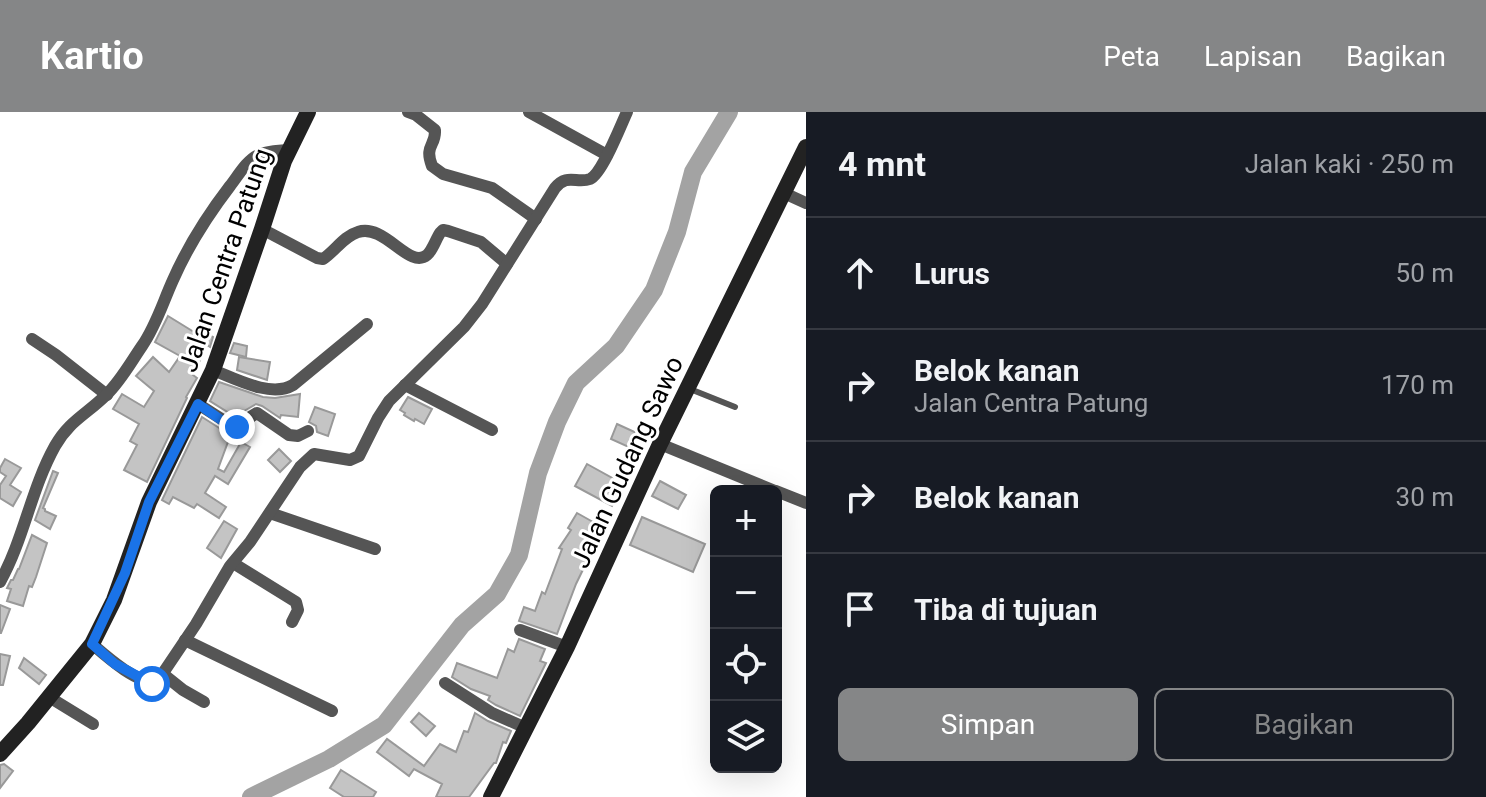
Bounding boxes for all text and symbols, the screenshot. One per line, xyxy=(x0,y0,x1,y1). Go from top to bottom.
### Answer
text: Kartio xyxy=(40,34,144,78)
text: Peta xyxy=(1103,40,1160,73)
text: Lapisan xyxy=(1204,40,1302,73)
text: Bagikan xyxy=(1346,40,1446,73)
street label: Jalan Centra Patung xyxy=(173,144,277,376)
text: 4 mnt xyxy=(838,144,926,184)
text: Jalan kaki · 250 m xyxy=(1245,149,1454,179)
icon: ahead xyxy=(838,251,882,295)
text: Lurus xyxy=(914,256,990,291)
text: 50 m xyxy=(1396,258,1454,288)
street label: Jalan Gudang Sawo xyxy=(565,351,689,573)
text: Belok kanan xyxy=(914,353,1079,388)
icon: right xyxy=(838,363,882,407)
text: 170 m xyxy=(1381,370,1454,400)
text: Jalan Centra Patung xyxy=(914,388,1148,418)
route end xyxy=(219,409,255,445)
icon: right xyxy=(838,475,882,519)
text: Belok kanan xyxy=(914,480,1079,515)
text: 30 m xyxy=(1396,482,1454,512)
map controls xyxy=(710,485,782,773)
button: + xyxy=(710,485,782,557)
button: − xyxy=(710,557,782,629)
icon: arrive xyxy=(838,587,882,631)
text: Tiba di tujuan xyxy=(914,592,1098,627)
button: locate xyxy=(710,629,782,701)
route start xyxy=(134,666,170,702)
button: Simpan xyxy=(838,688,1138,761)
button: Bagikan xyxy=(1154,688,1454,761)
button: layers xyxy=(710,701,782,773)

